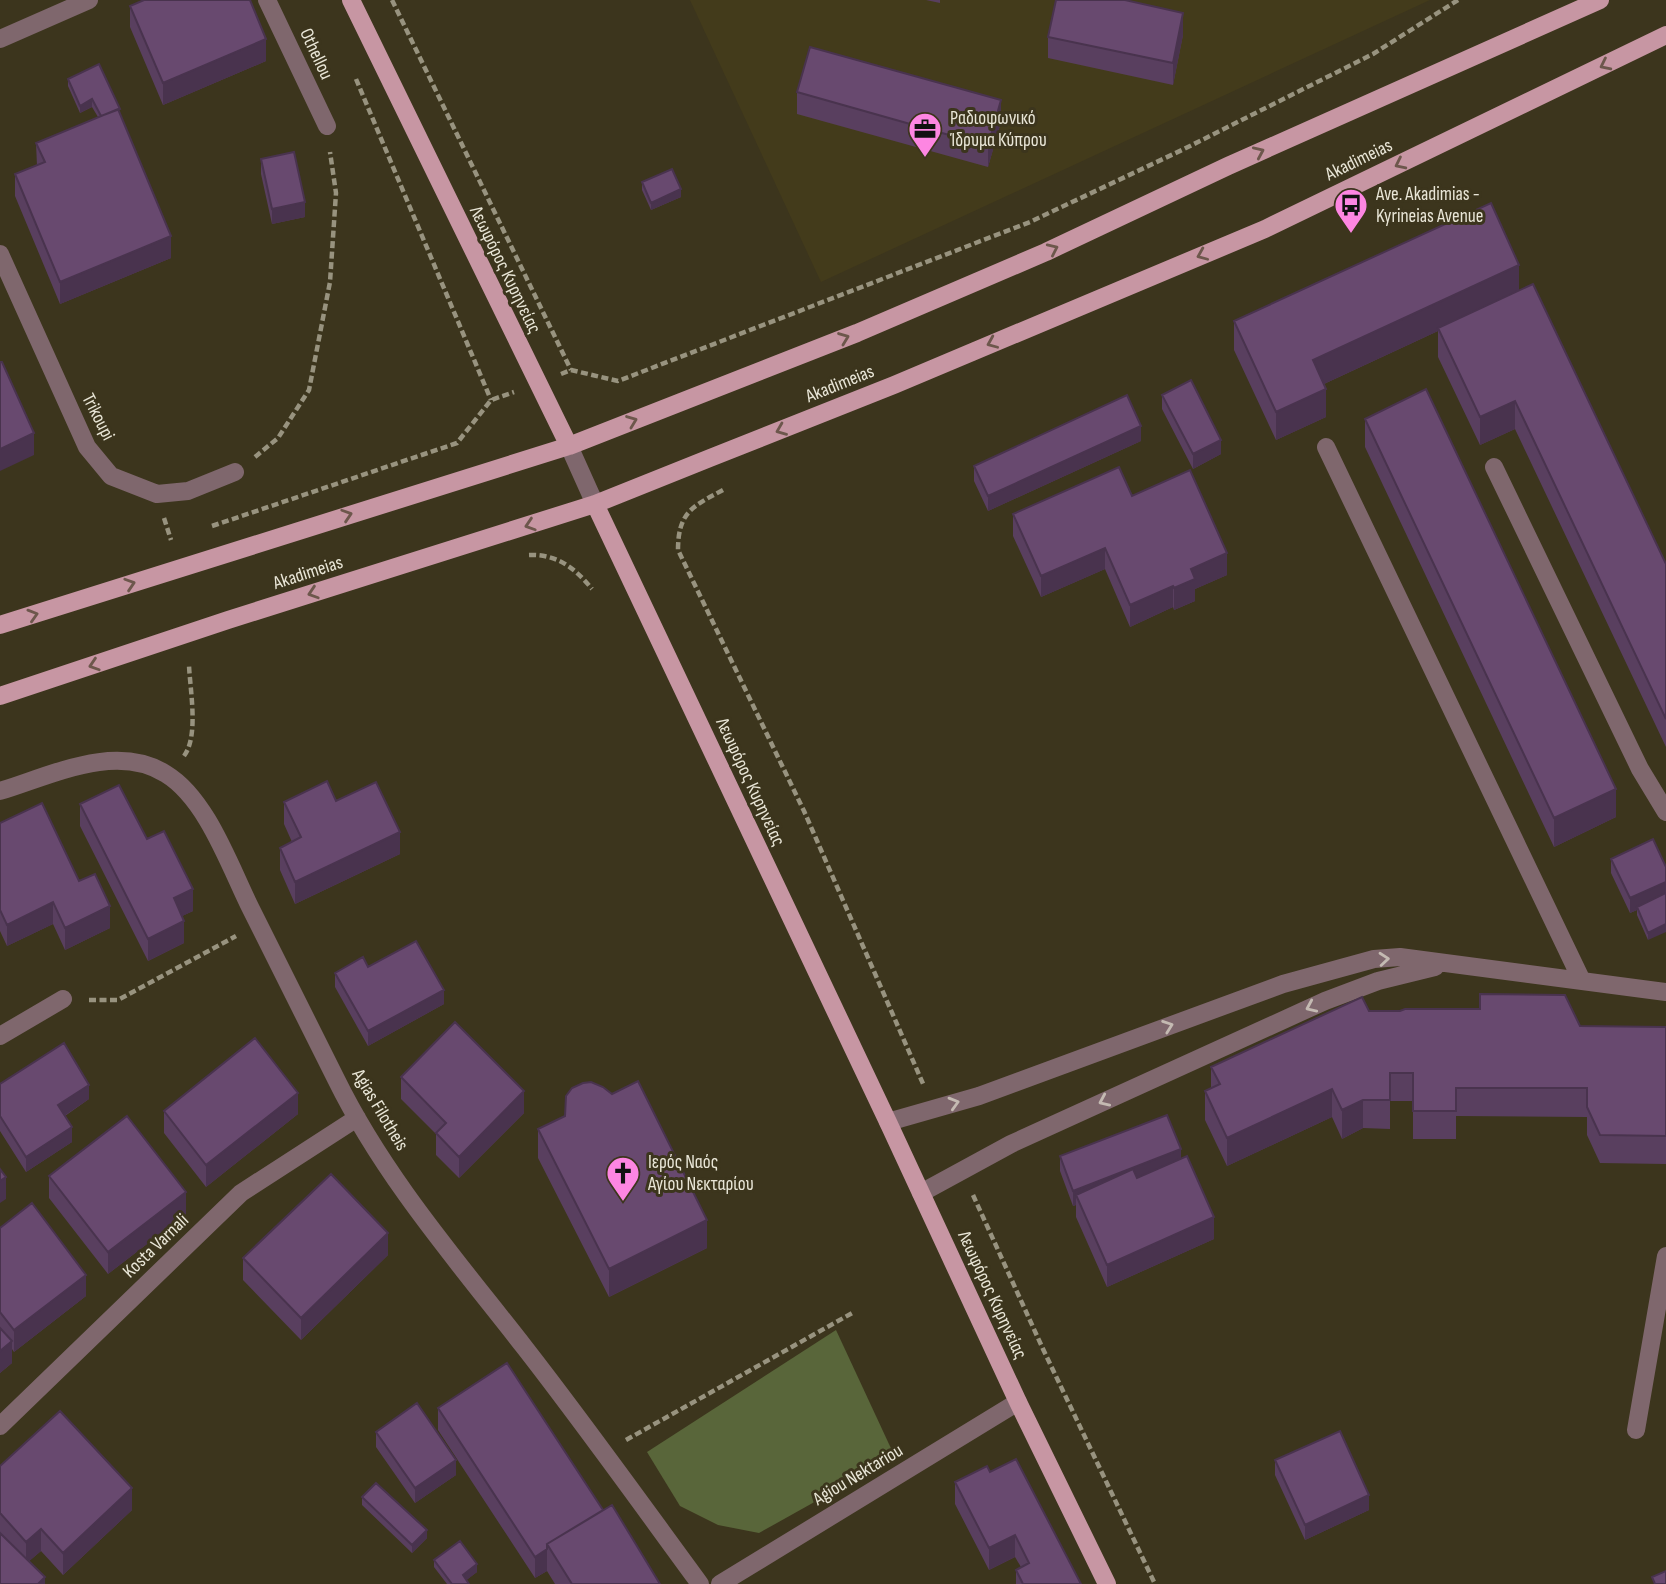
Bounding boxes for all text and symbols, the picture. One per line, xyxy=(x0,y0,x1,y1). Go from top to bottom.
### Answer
street label: Othellou xyxy=(294,25,338,83)
one-way arrow xyxy=(1600,57,1612,71)
place label: Ραδιοφωνικό Ίδρυμα Κύπρου xyxy=(949,107,1047,152)
office icon: Ραδιοφωνικό Ίδρυμα Κύπρου xyxy=(906,110,944,159)
street label: Akadimeias xyxy=(1321,134,1397,187)
one-way arrow xyxy=(1252,146,1265,160)
one-way arrow xyxy=(1395,156,1407,170)
place label: Ave. Akadimias - Kyrineias Avenue xyxy=(1375,183,1483,228)
bus stop icon: Ave. Akadimias - Kyrineias Avenue xyxy=(1332,186,1370,235)
street label: Λεωφόρος Κυρηνείας xyxy=(464,202,546,337)
one-way arrow xyxy=(1046,243,1058,257)
one-way arrow xyxy=(1196,247,1208,261)
one-way arrow xyxy=(837,332,849,346)
one-way arrow xyxy=(987,335,999,349)
street label: Akadimeias xyxy=(801,360,878,409)
street label: Trikoupi xyxy=(77,390,119,444)
one-way arrow xyxy=(626,415,638,429)
one-way arrow xyxy=(776,421,788,435)
one-way arrow xyxy=(341,509,353,524)
one-way arrow xyxy=(524,516,536,531)
street label: Akadimeias xyxy=(269,551,346,595)
one-way arrow xyxy=(124,578,136,592)
one-way arrow xyxy=(307,585,319,600)
one-way arrow xyxy=(26,609,38,623)
one-way arrow xyxy=(88,657,100,671)
street label: Λεωφόρος Κυρηνείας xyxy=(710,713,790,850)
one-way arrow xyxy=(1378,951,1390,966)
one-way arrow xyxy=(1306,999,1318,1013)
one-way arrow xyxy=(1161,1021,1173,1035)
street label: Agias Filotheis xyxy=(346,1064,413,1155)
one-way arrow xyxy=(1098,1093,1111,1107)
one-way arrow xyxy=(947,1097,959,1111)
place label: Ιερός Ναός Αγίου Νεκταρίου xyxy=(647,1151,754,1196)
church icon: Ιερός Ναός Αγίου Νεκταρίου xyxy=(604,1154,642,1203)
street label: Kosta Varnali xyxy=(118,1209,194,1283)
street label: Λεωφόρος Κυρηνείας xyxy=(952,1226,1032,1363)
street label: Agiou Nektariou xyxy=(808,1439,907,1511)

